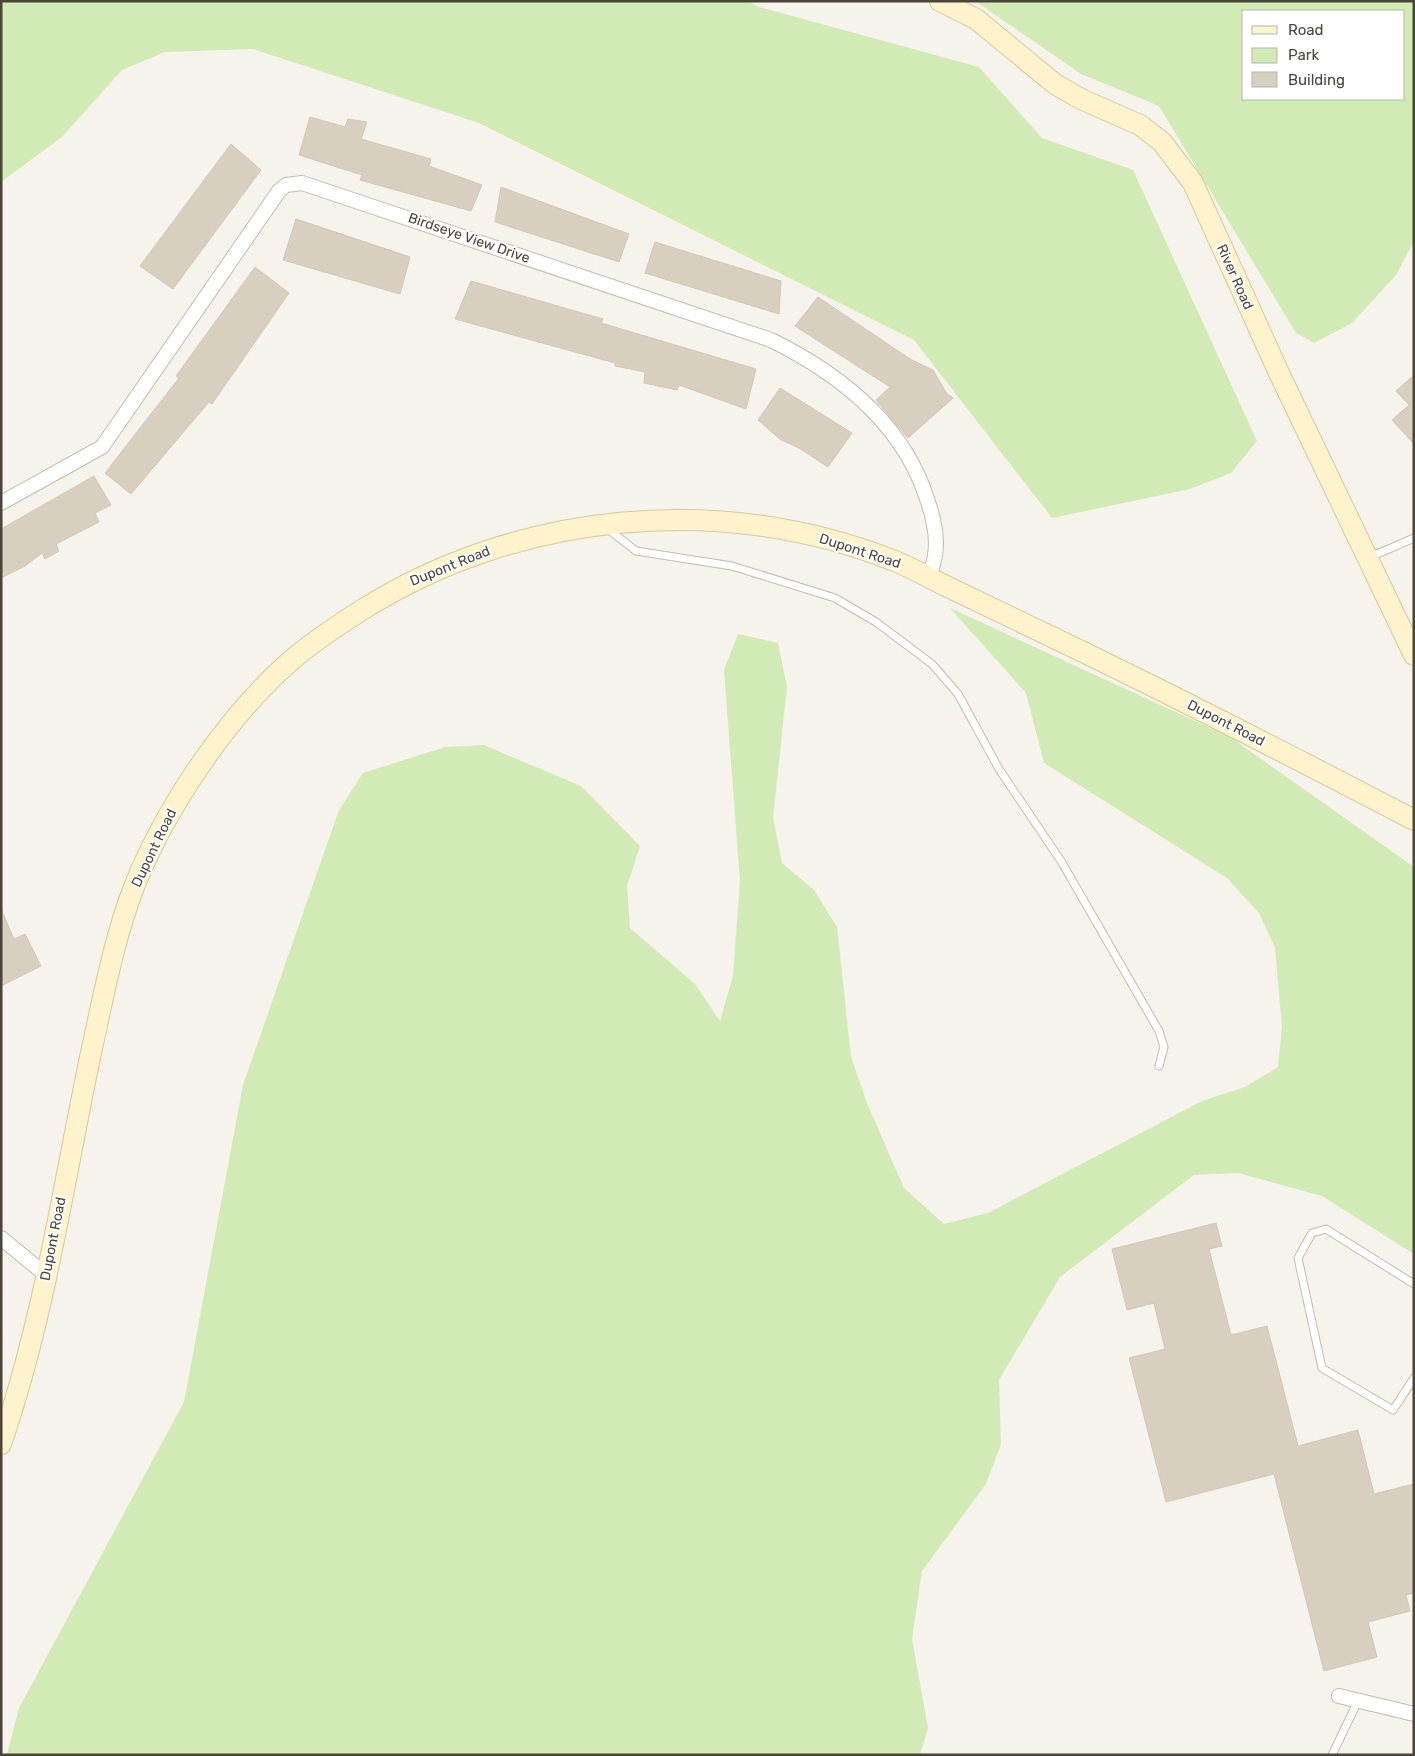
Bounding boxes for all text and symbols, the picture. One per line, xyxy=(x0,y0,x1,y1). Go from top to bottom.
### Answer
legend xyxy=(1242,10,1405,100)
text: Road xyxy=(1288,21,1324,39)
text: Park xyxy=(1288,46,1319,64)
text: Building xyxy=(1288,71,1345,89)
street label: Birdseye View Drive xyxy=(406,209,532,267)
street label: River Road xyxy=(1213,242,1257,312)
street label: Dupont Road xyxy=(817,530,903,572)
street label: Dupont Road xyxy=(407,542,493,590)
street label: Dupont Road xyxy=(1184,696,1268,750)
street label: Dupont Road xyxy=(128,806,180,890)
street label: Dupont Road xyxy=(37,1196,69,1282)

